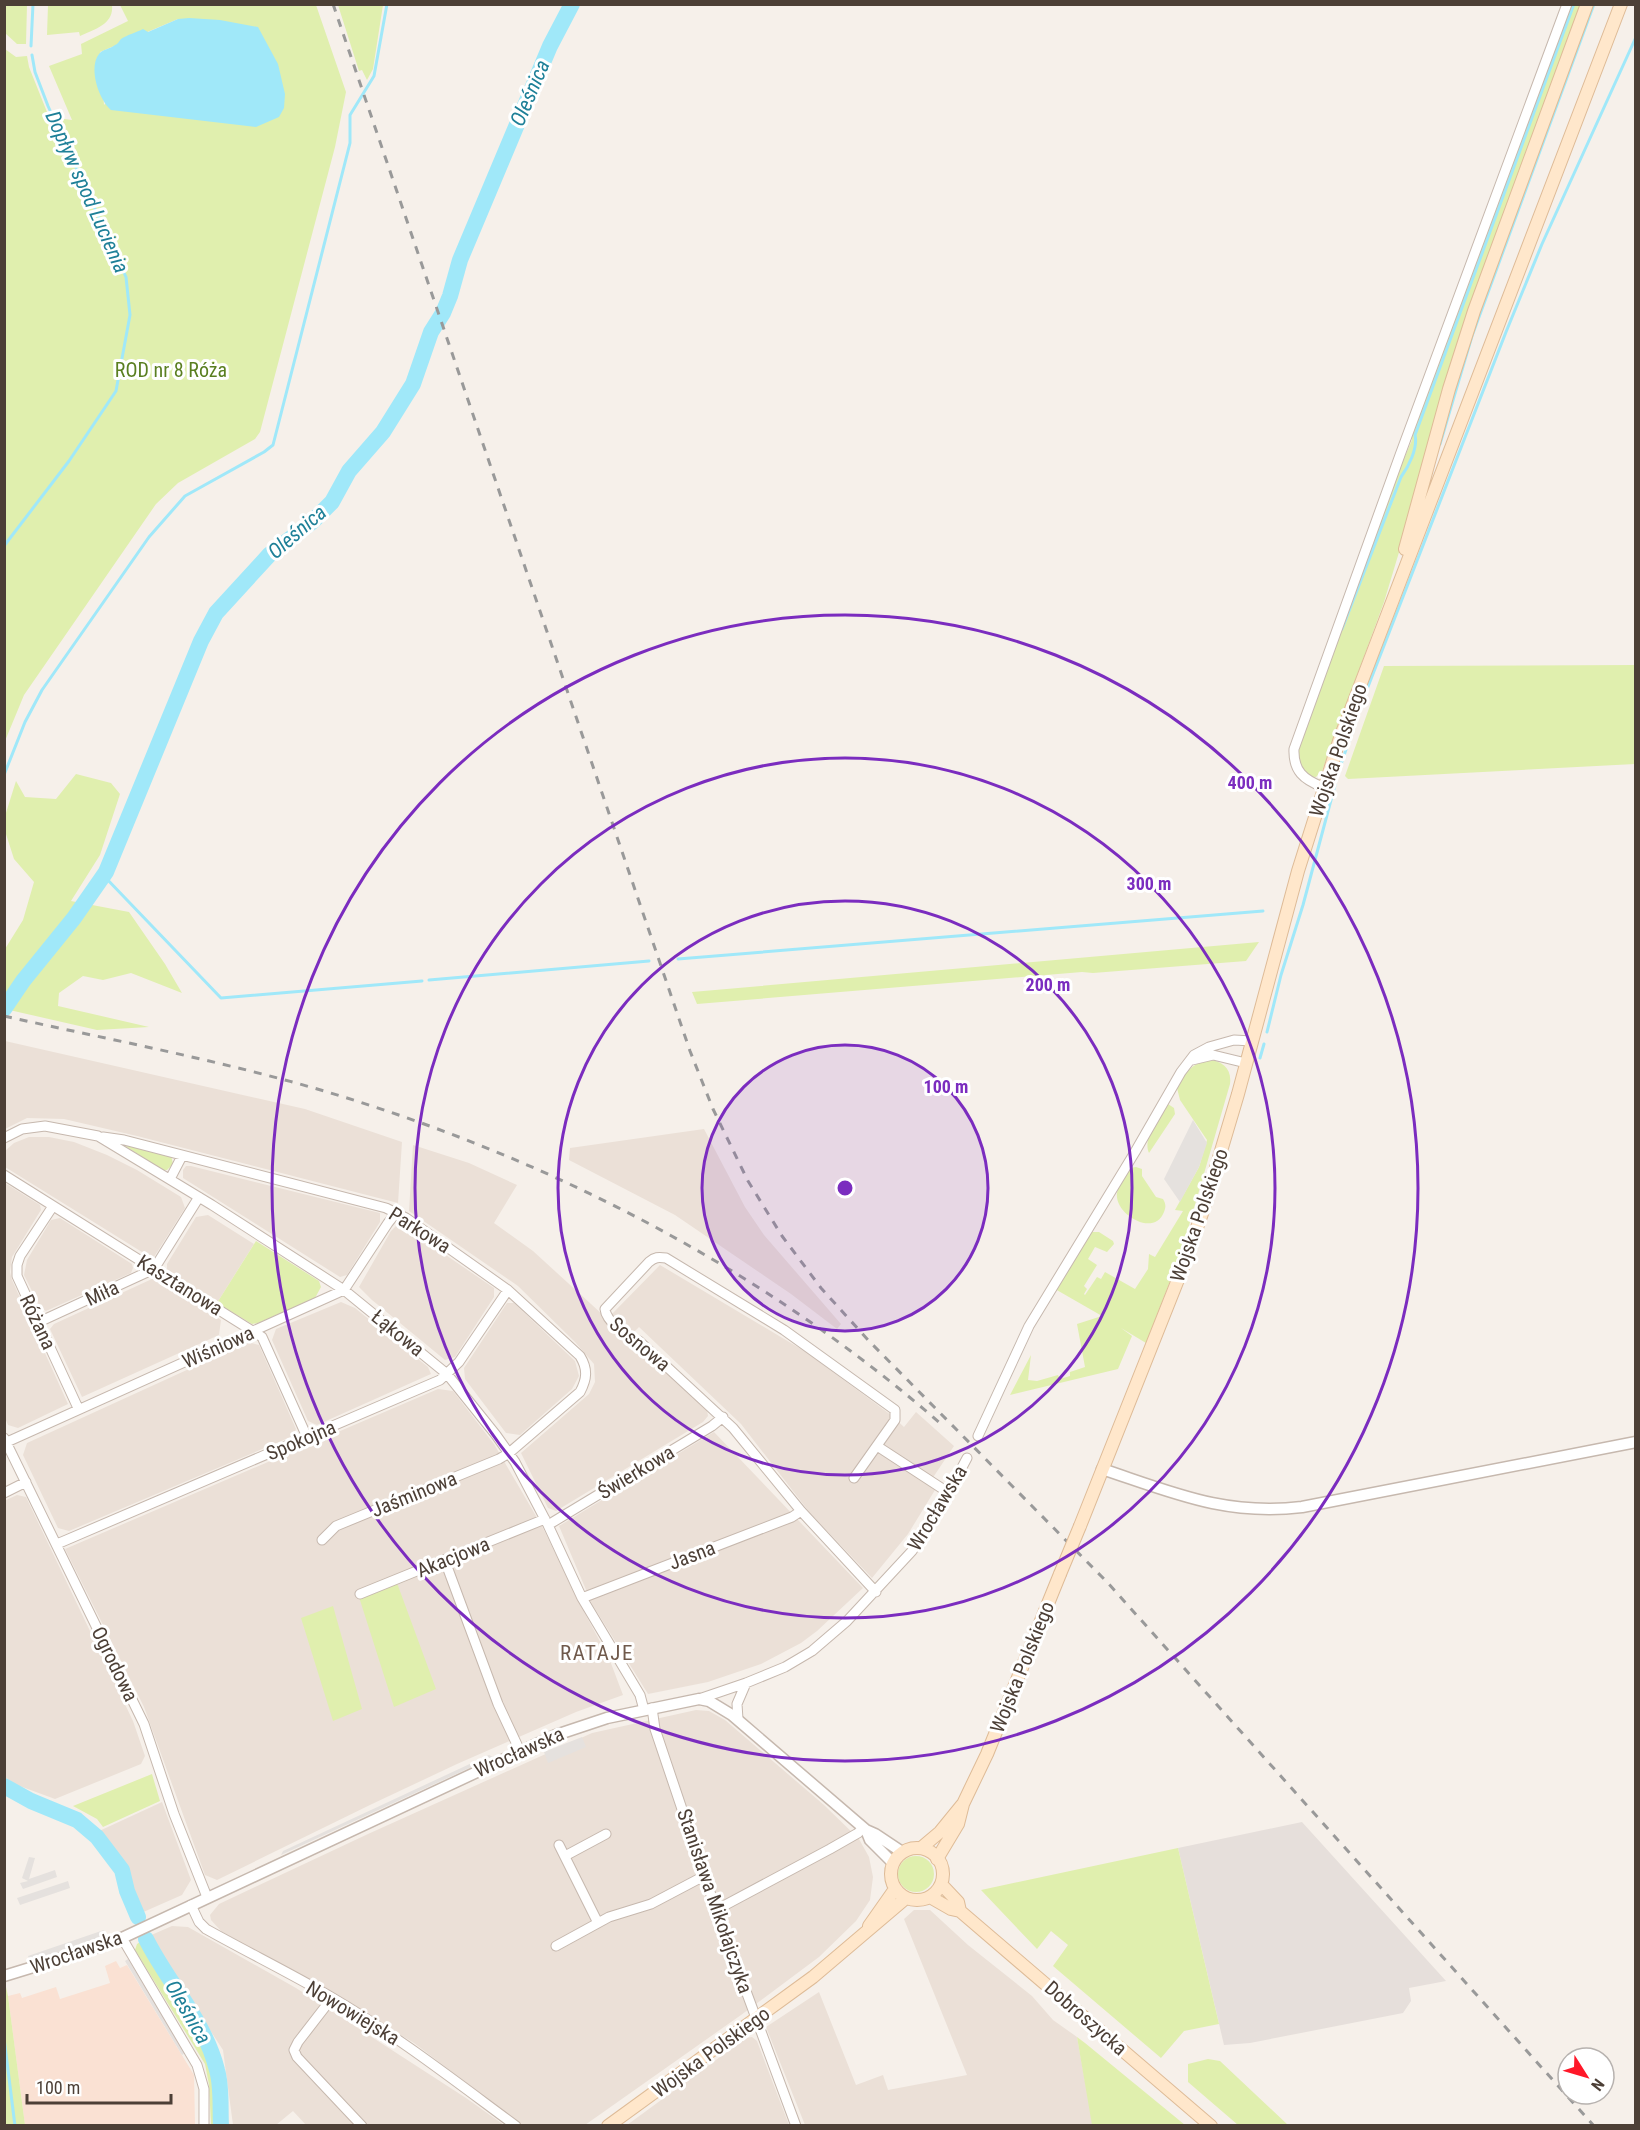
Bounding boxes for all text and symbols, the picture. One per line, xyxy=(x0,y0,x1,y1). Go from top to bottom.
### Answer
water label: Oleśnica xyxy=(505,56,555,130)
water label: Dopływ spod Lucienia xyxy=(40,107,134,277)
park label: ROD nr 8 Róża xyxy=(115,358,227,382)
water label: Oleśnica xyxy=(263,500,331,564)
street label: Wojska Polskiego xyxy=(1304,680,1372,820)
text: 400 m xyxy=(1228,772,1272,793)
text: 300 m xyxy=(1127,873,1171,894)
text: 200 m xyxy=(1026,974,1070,995)
text: 100 m xyxy=(924,1076,968,1097)
street label: Wojska Polskiego xyxy=(1165,1145,1233,1285)
centre of rings xyxy=(835,1178,855,1198)
street label: Parkowa xyxy=(385,1202,455,1258)
street label: Kasztanowa xyxy=(133,1249,227,1321)
street label: Miła xyxy=(81,1275,123,1311)
street label: Różana xyxy=(15,1291,61,1353)
street label: Łąkowa xyxy=(367,1305,429,1361)
street label: Sosnowa xyxy=(605,1312,675,1376)
street label: Wiśniowa xyxy=(178,1321,258,1373)
street label: Spokojna xyxy=(263,1415,339,1465)
street label: Świerkowa xyxy=(593,1440,679,1504)
street label: Wrocławska xyxy=(902,1461,972,1555)
street label: Jaśminowa xyxy=(368,1466,460,1522)
street label: Akacjowa xyxy=(413,1532,493,1582)
street label: Jasna xyxy=(665,1535,719,1575)
street label: Wojska Polskiego xyxy=(985,1598,1059,1736)
street label: Ogrodowa xyxy=(87,1623,143,1705)
district label: RATAJE xyxy=(560,1641,634,1665)
street label: Wrocławska xyxy=(470,1722,568,1782)
street label: Stanisława Mikołajczyka xyxy=(672,1805,758,1997)
street label: Wrocławska xyxy=(27,1925,125,1979)
water label: Oleśnica xyxy=(160,1976,216,2048)
street label: Nowowiejska xyxy=(302,1976,404,2050)
street label: Dobroszycka xyxy=(1040,1976,1132,2060)
street label: Wojska Polskiego xyxy=(648,2001,774,2103)
north arrow xyxy=(1556,2046,1616,2106)
scale bar xyxy=(27,2067,171,2105)
text: N xyxy=(1587,2075,1608,2094)
text: 100 m xyxy=(36,2077,80,2098)

